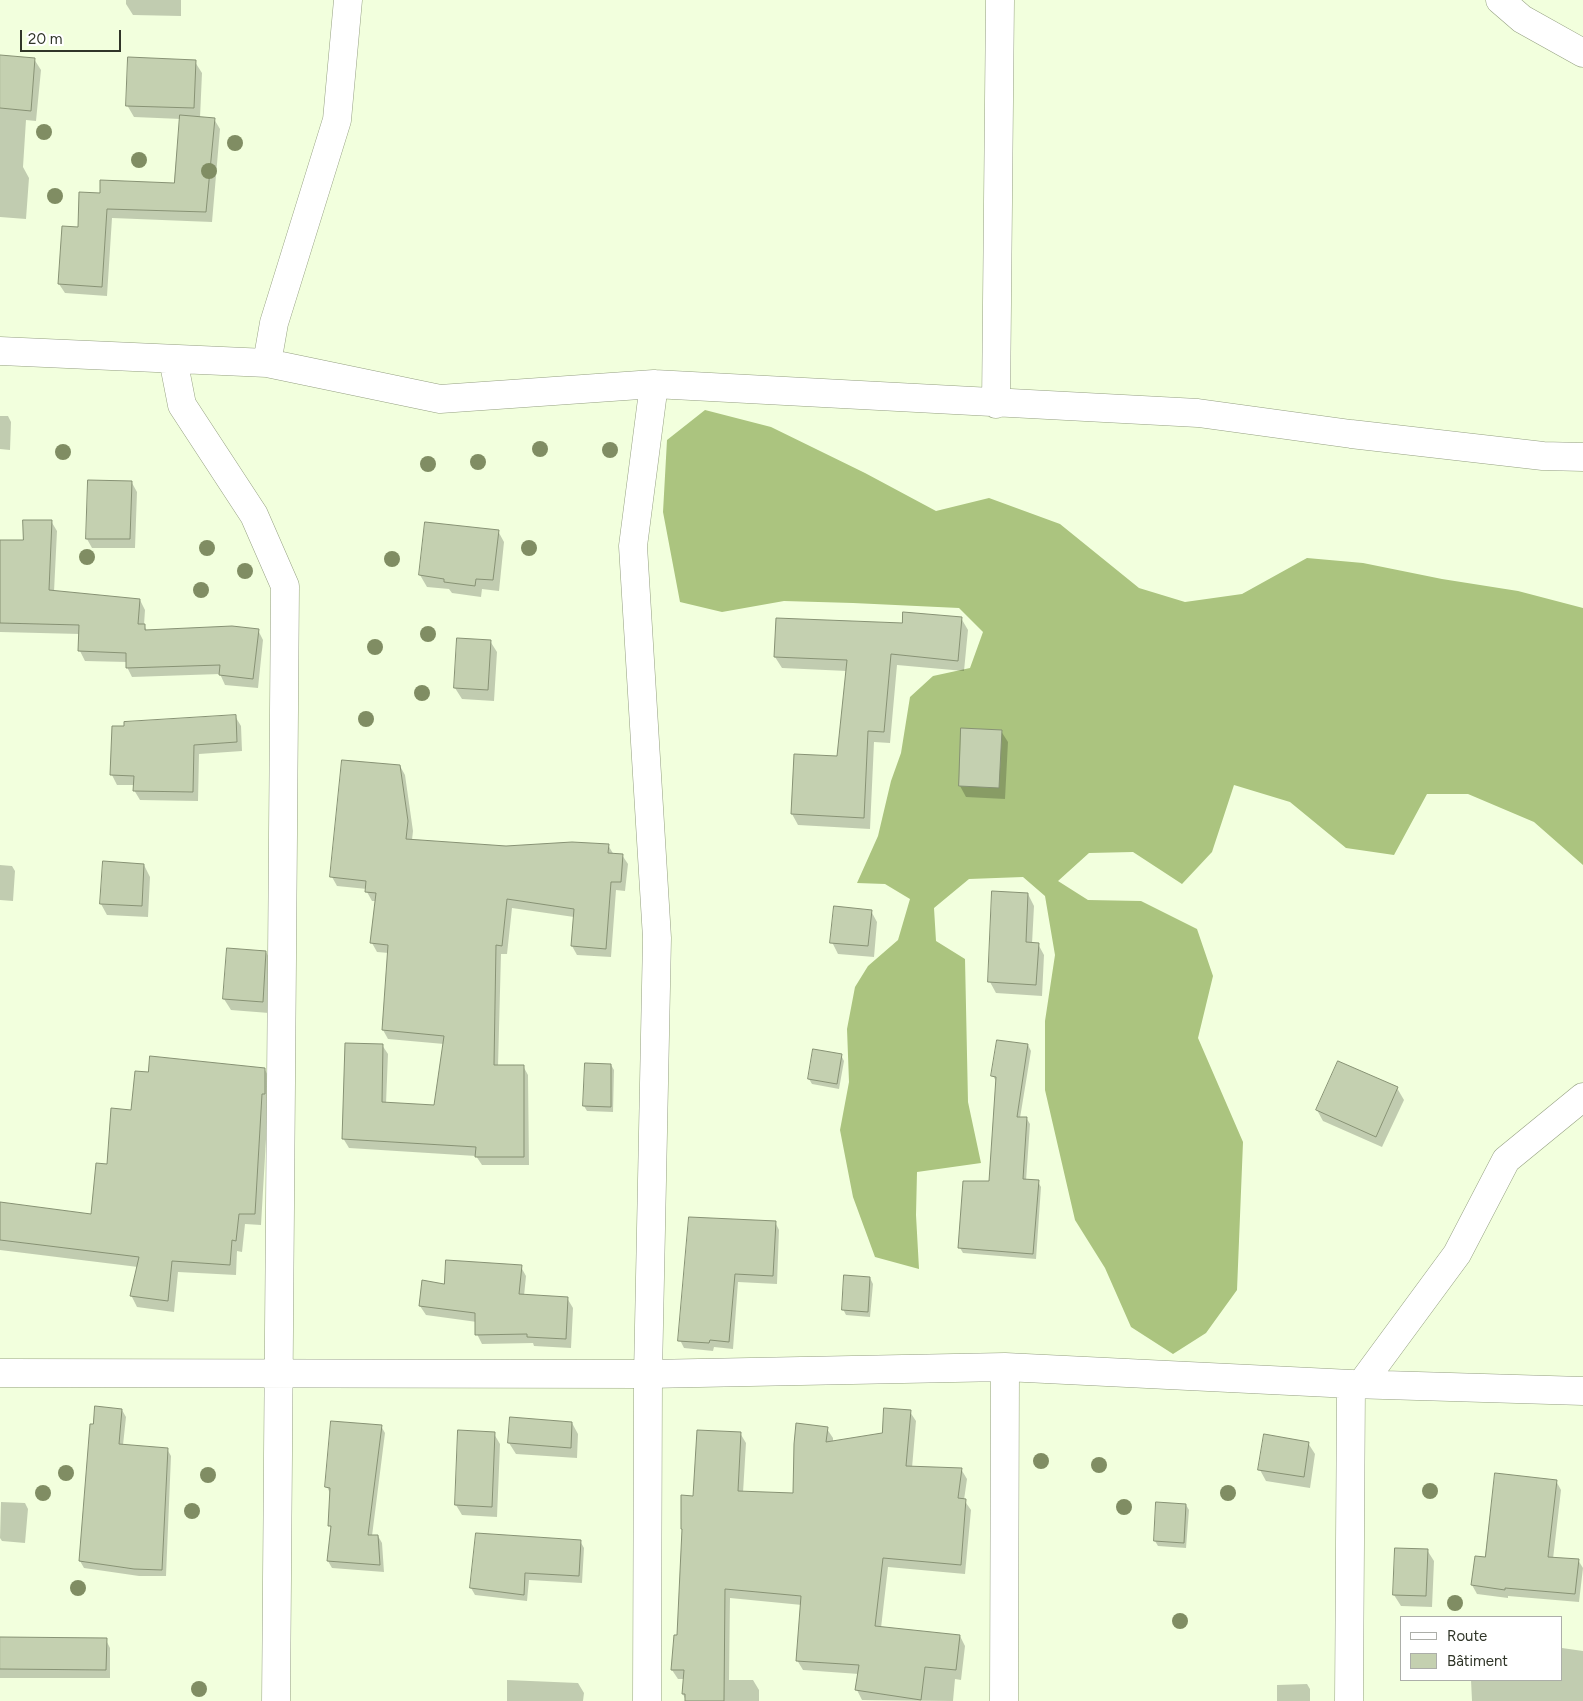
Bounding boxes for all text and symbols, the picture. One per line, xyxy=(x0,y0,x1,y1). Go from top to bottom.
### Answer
scale bar xyxy=(22,20,124,52)
text: 20 m xyxy=(28,30,62,48)
legend xyxy=(1400,1616,1563,1681)
text: Route xyxy=(1447,1627,1487,1645)
text: Bâtiment xyxy=(1447,1652,1508,1670)

